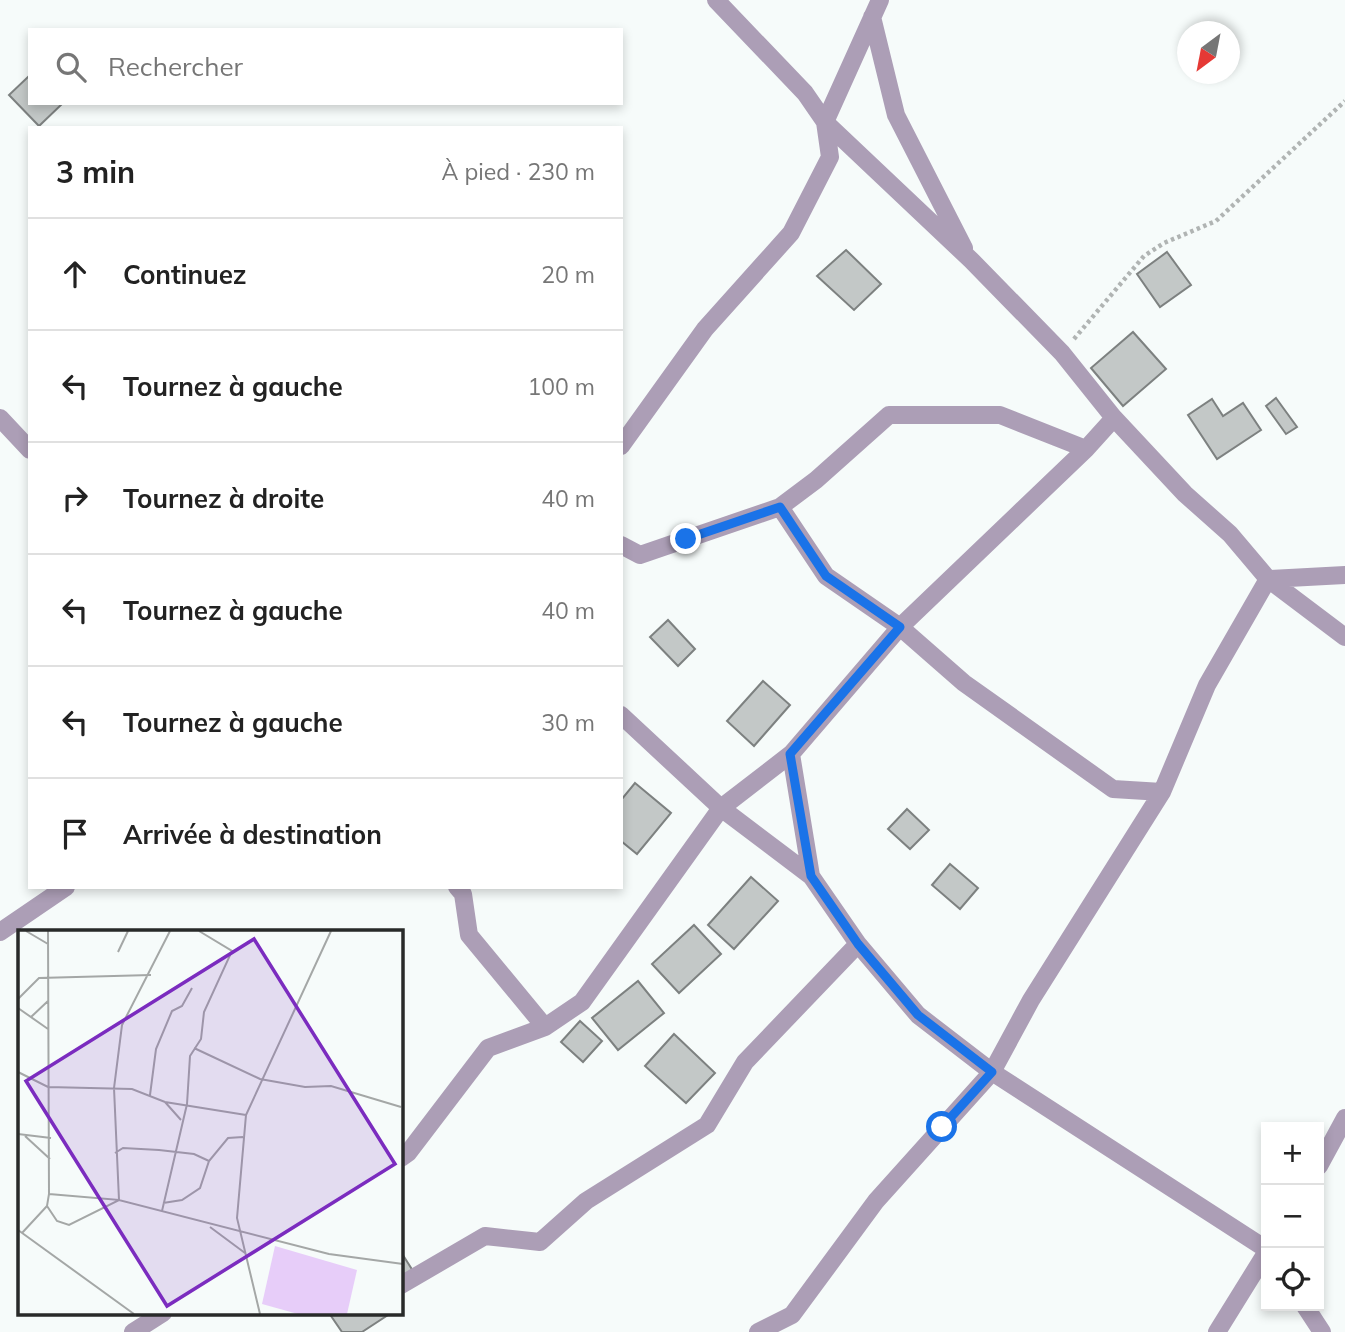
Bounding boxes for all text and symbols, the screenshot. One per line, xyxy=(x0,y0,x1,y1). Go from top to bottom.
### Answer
north arrow xyxy=(1177,21,1240,84)
search box xyxy=(28,28,623,105)
icon: search xyxy=(52,48,90,86)
text: Rechercher xyxy=(108,50,243,83)
text: 3 min xyxy=(56,153,135,191)
text: À pied · 230 m xyxy=(442,157,595,186)
icon: ahead xyxy=(56,255,94,293)
text: Continuez xyxy=(123,258,247,291)
text: 20 m xyxy=(541,260,595,289)
icon: left xyxy=(56,367,94,405)
text: Tournez à gauche xyxy=(123,370,343,403)
text: 100 m xyxy=(527,372,595,401)
icon: right xyxy=(56,479,94,517)
text: Tournez à droite xyxy=(123,482,324,515)
text: 40 m xyxy=(541,484,595,513)
route end xyxy=(670,523,701,554)
icon: left xyxy=(56,591,94,629)
text: Tournez à gauche xyxy=(123,594,343,627)
text: 40 m xyxy=(541,596,595,625)
icon: left xyxy=(56,703,94,741)
text: Tournez à gauche xyxy=(123,706,343,739)
text: 30 m xyxy=(541,708,595,737)
icon: arrive xyxy=(56,815,94,853)
text: Arrivée à destination xyxy=(123,818,382,851)
inset map xyxy=(18,930,402,1314)
route start xyxy=(926,1111,957,1142)
map controls xyxy=(1261,1122,1324,1311)
button: + xyxy=(1261,1122,1324,1185)
button: − xyxy=(1261,1185,1324,1248)
button: locate xyxy=(1261,1248,1324,1311)

